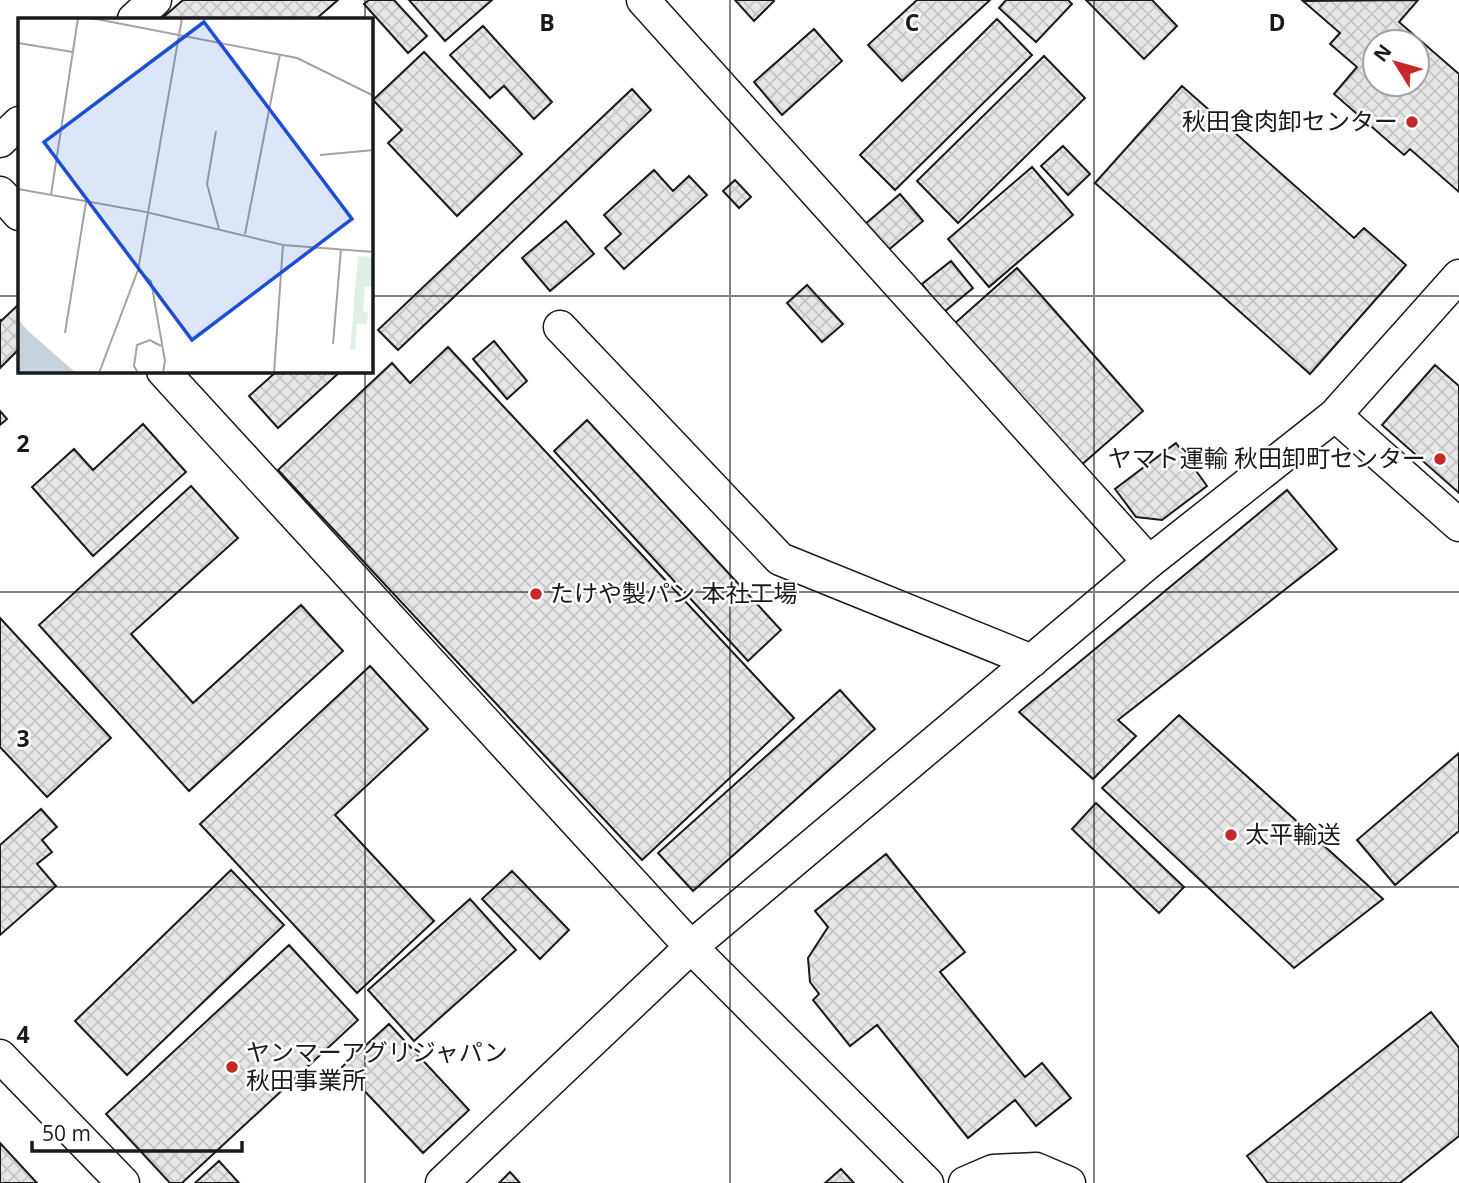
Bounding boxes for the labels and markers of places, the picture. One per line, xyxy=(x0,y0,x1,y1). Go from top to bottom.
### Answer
place label: 秋田食肉卸センター xyxy=(1182,104,1398,137)
marker: 秋田食肉卸センター xyxy=(1404,114,1420,130)
place label: ヤマト運輸 秋田卸町センター xyxy=(1108,441,1426,474)
marker: ヤマト運輸 秋田卸町センター xyxy=(1432,451,1448,467)
place label: たけや製パン 本社工場 xyxy=(550,576,797,609)
marker: たけや製パン 本社工場 xyxy=(528,586,544,602)
place label: 太平輸送 xyxy=(1245,817,1341,850)
marker: 太平輸送 xyxy=(1223,827,1239,843)
place label: ヤンマーアグリジャパン 秋田事業所 xyxy=(246,1035,508,1096)
marker: ヤンマーアグリジャパン 秋田事業所 xyxy=(224,1059,240,1075)

